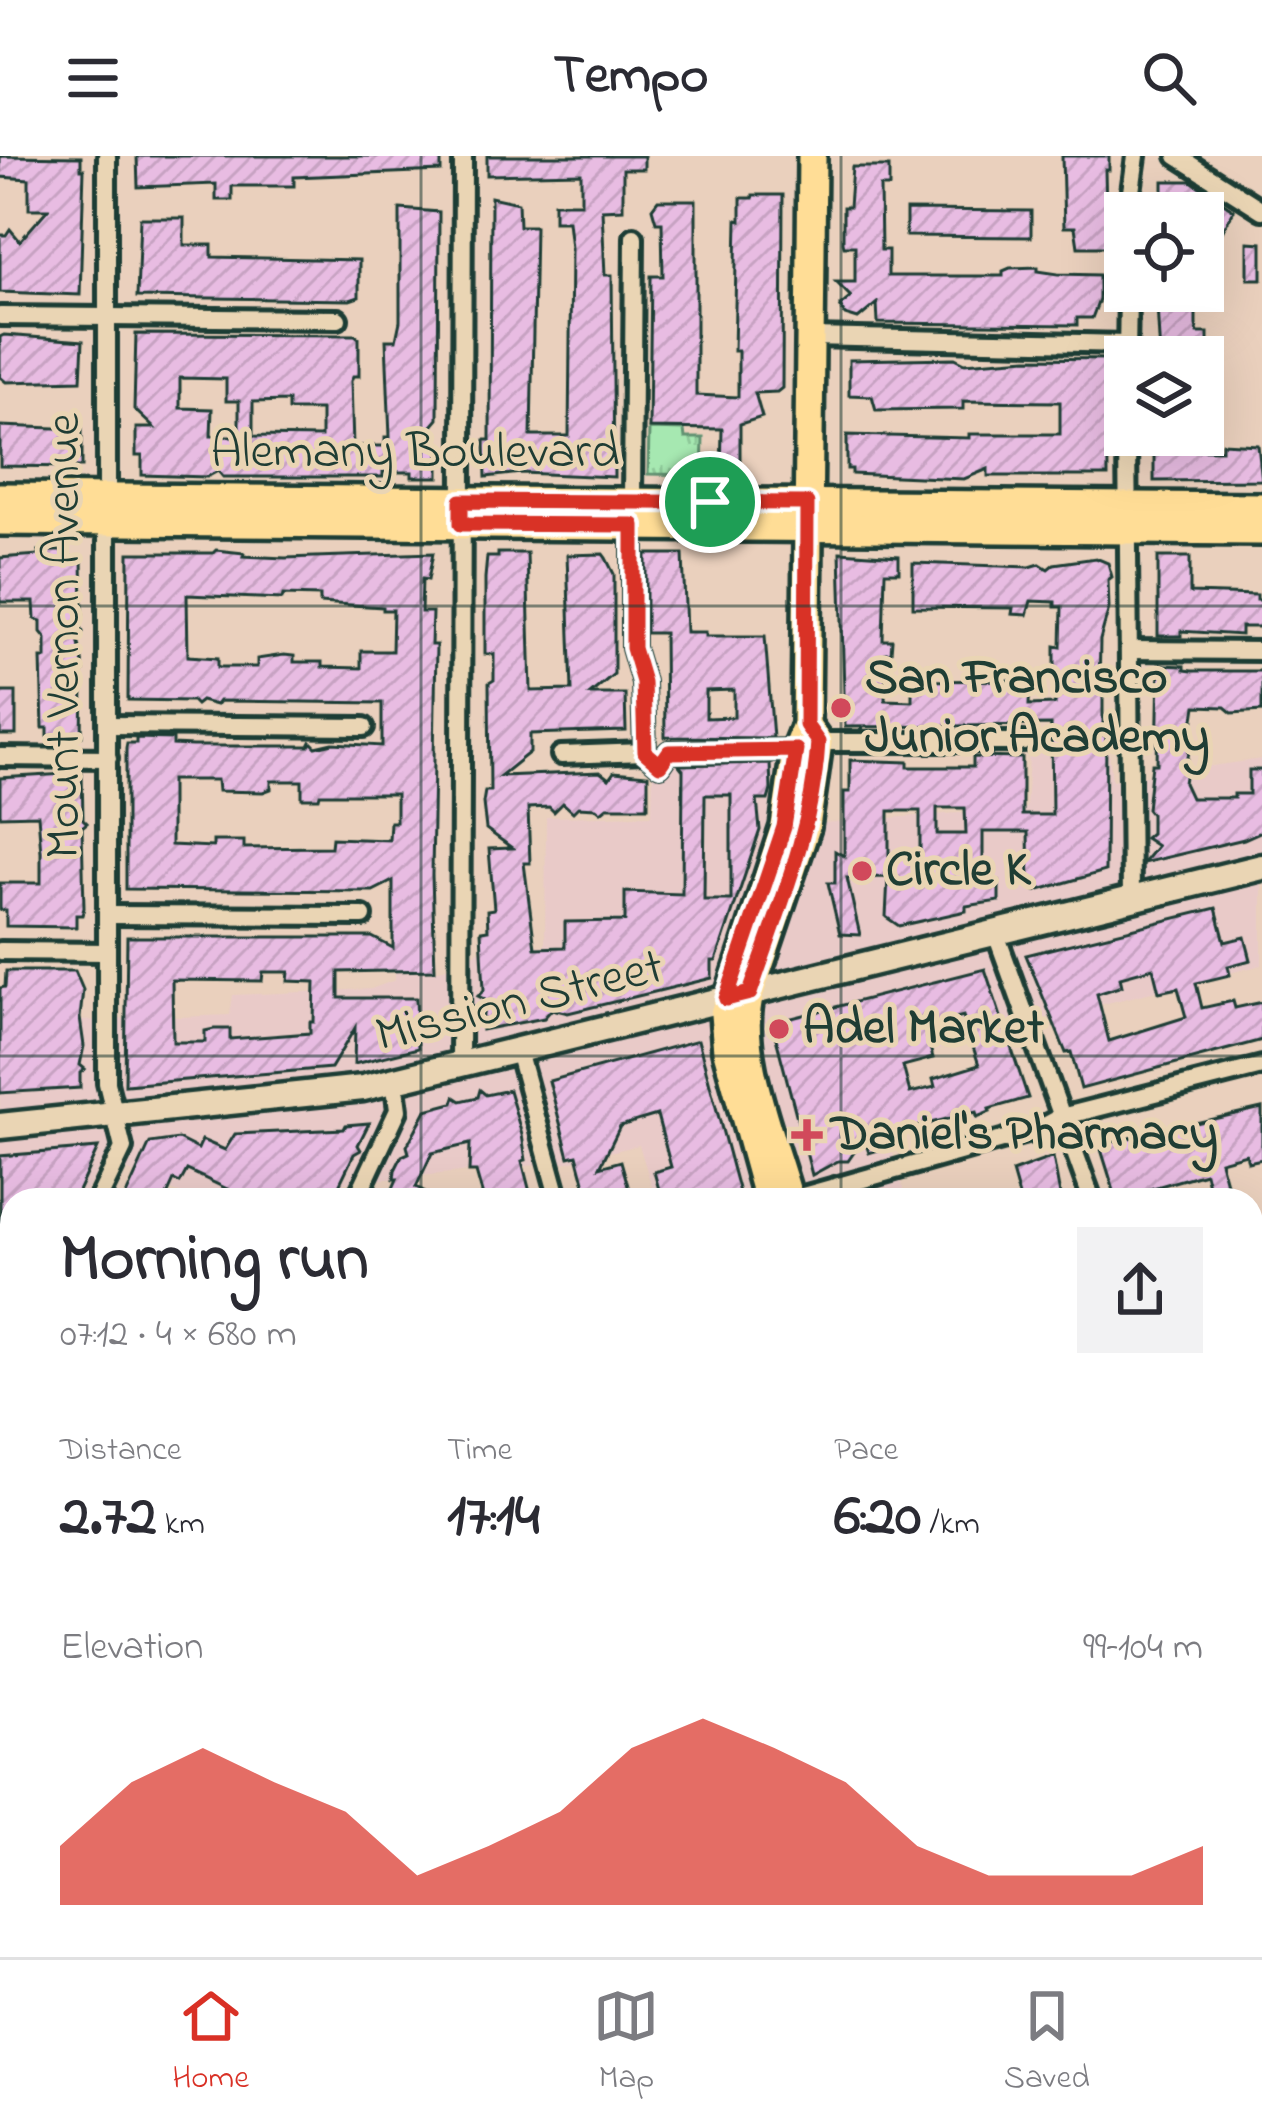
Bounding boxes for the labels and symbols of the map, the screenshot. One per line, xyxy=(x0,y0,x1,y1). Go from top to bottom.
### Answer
street label: Mount Vernon Avenue xyxy=(28,413,103,859)
street label: Alemany Boulevard xyxy=(210,416,620,491)
pin xyxy=(659,451,761,553)
place label: San Francisco Junior Academy xyxy=(865,642,1209,776)
marker: San Francisco Junior Academy xyxy=(828,695,854,721)
place label: Circle K xyxy=(886,834,1032,909)
marker: Circle K xyxy=(849,858,875,884)
street label: Mission Street xyxy=(368,931,672,1075)
place label: Adel Market xyxy=(803,992,1045,1067)
marker: Adel Market xyxy=(766,1016,792,1042)
place label: Daniel's Pharmacy xyxy=(829,1098,1218,1173)
marker: Daniel's Pharmacy xyxy=(794,1122,820,1148)

